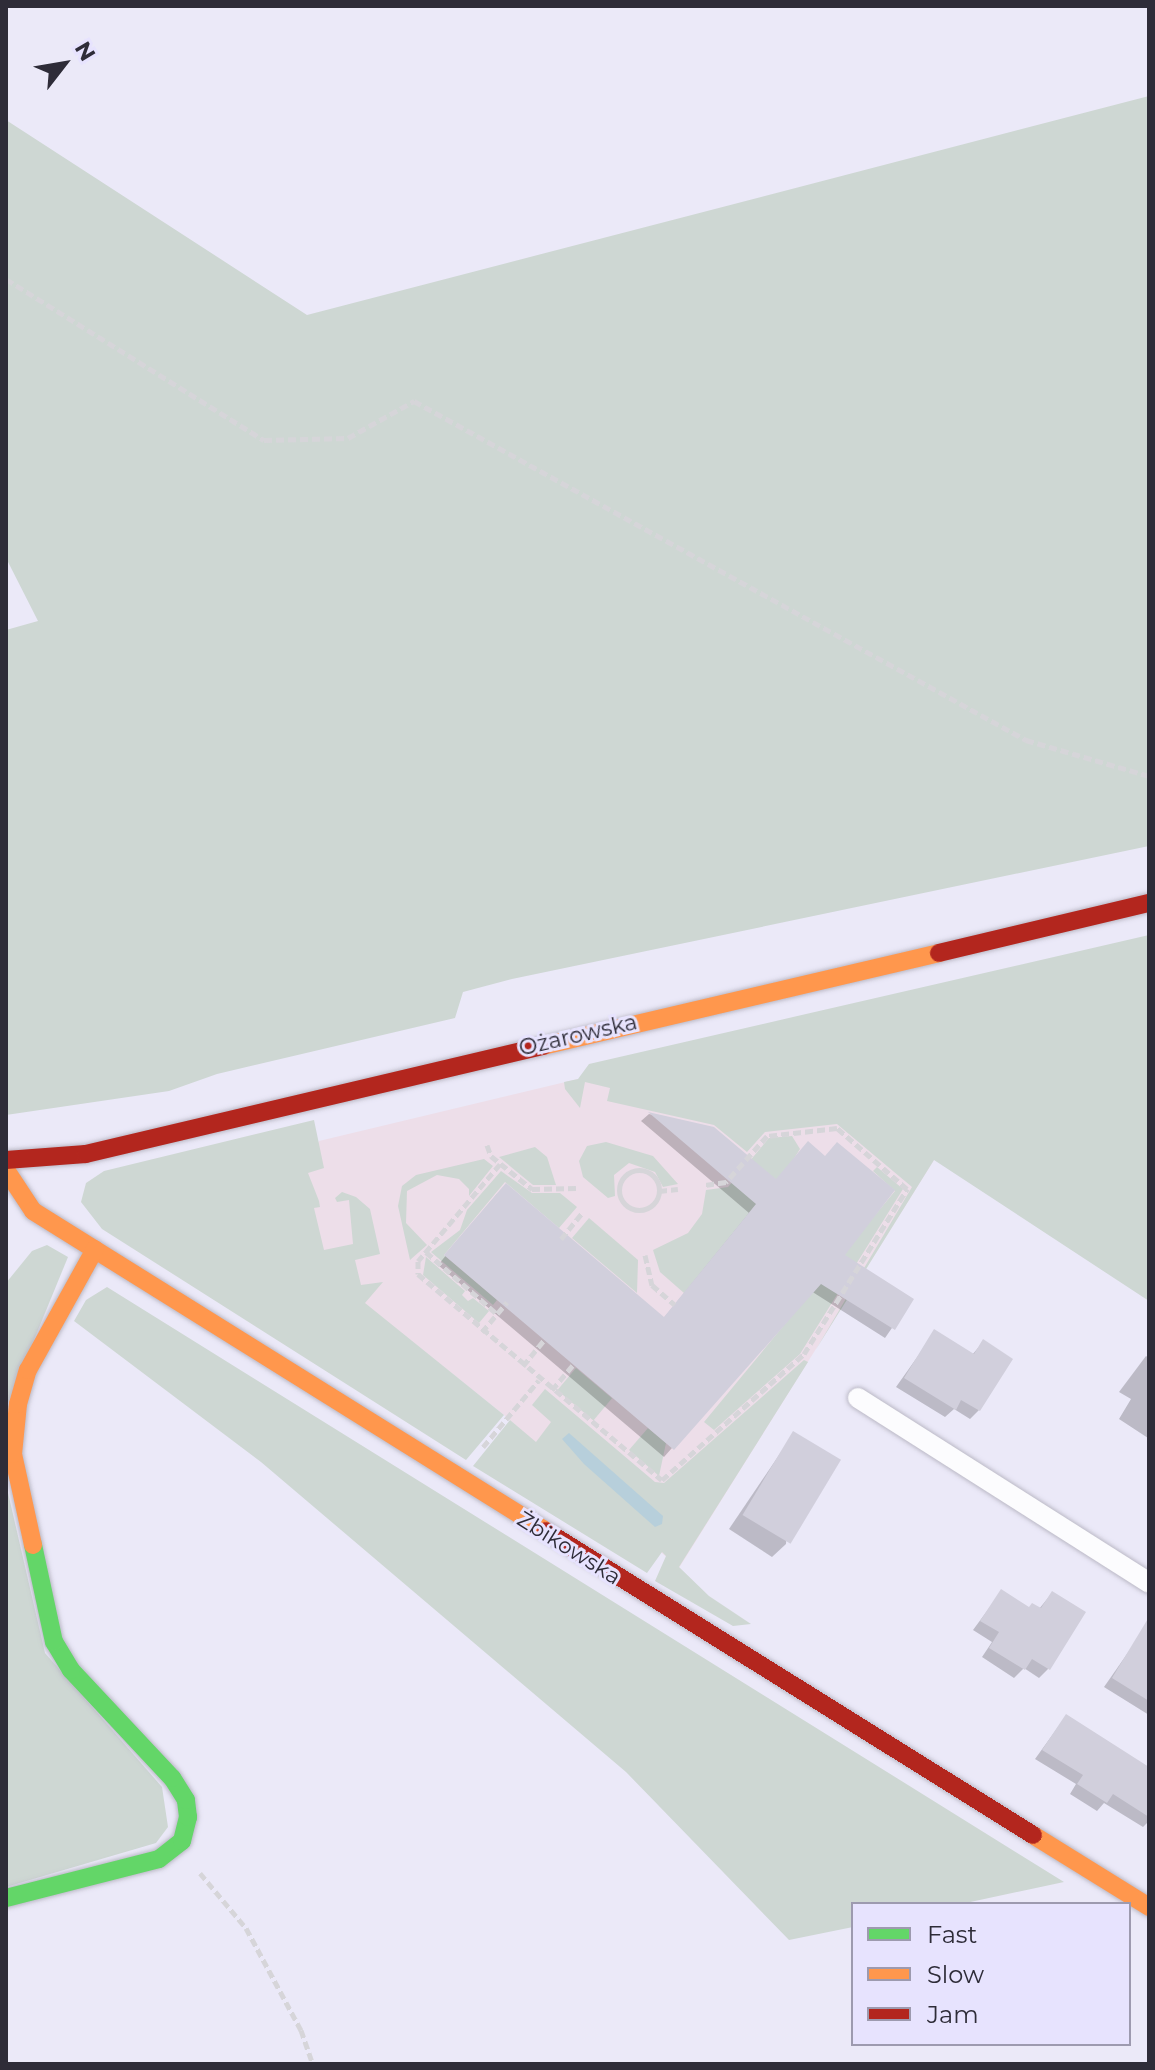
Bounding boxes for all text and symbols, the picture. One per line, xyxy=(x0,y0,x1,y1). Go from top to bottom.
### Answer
north arrow xyxy=(24,24,104,104)
text: N xyxy=(69,37,101,66)
street label: Ożarowska xyxy=(516,1009,640,1061)
street label: Żbikowska xyxy=(512,1506,626,1590)
legend xyxy=(851,1902,1131,2046)
text: Fast xyxy=(927,1920,977,1949)
text: Slow xyxy=(927,1960,984,1989)
text: Jam xyxy=(927,2000,979,2029)

